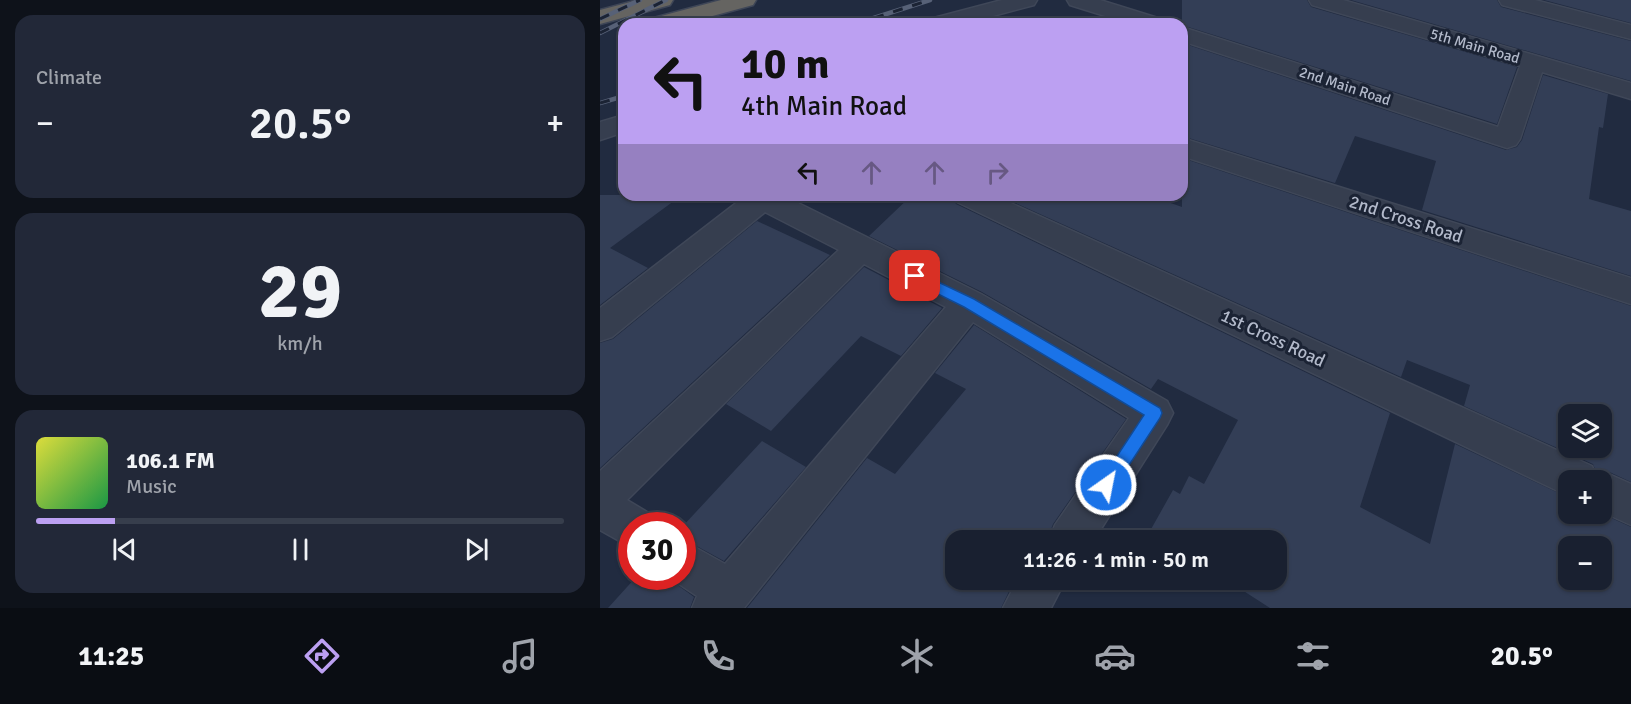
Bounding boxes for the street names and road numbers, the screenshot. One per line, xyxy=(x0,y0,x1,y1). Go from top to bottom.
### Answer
street label: 5th Main Road xyxy=(1428,25,1522,67)
street label: 2nd Main Road xyxy=(1297,63,1393,109)
street label: 2nd Cross Road xyxy=(1347,190,1465,248)
street label: 1st Cross Road xyxy=(1217,304,1329,372)

